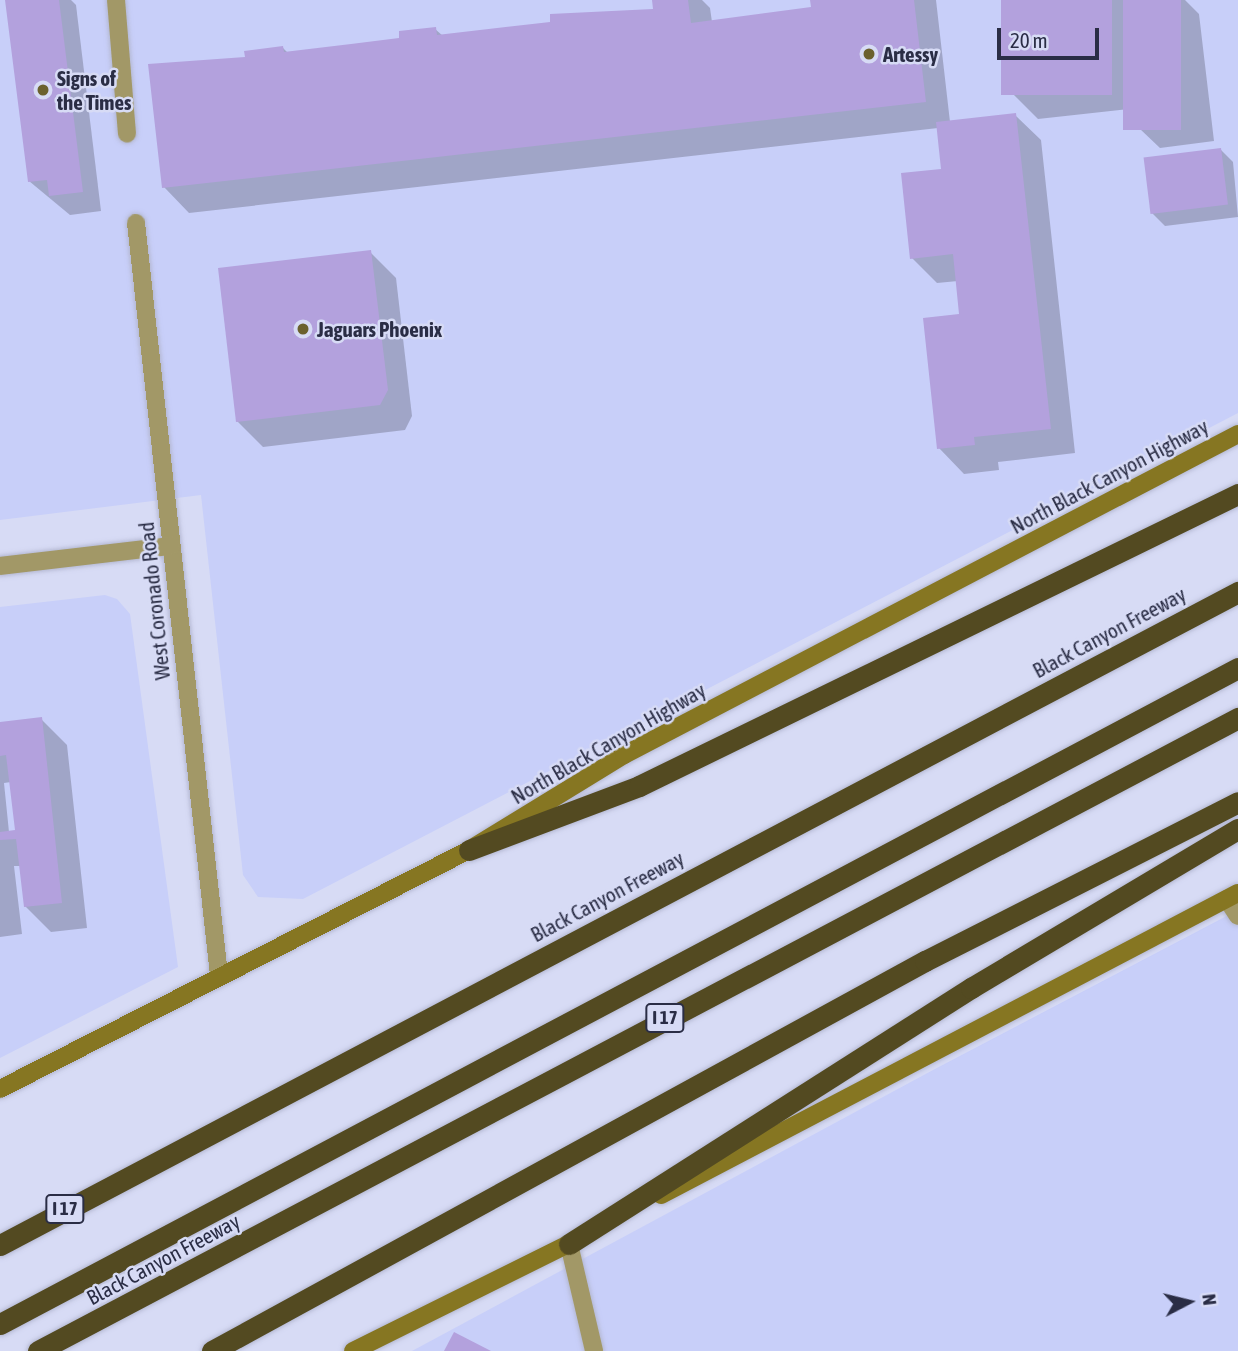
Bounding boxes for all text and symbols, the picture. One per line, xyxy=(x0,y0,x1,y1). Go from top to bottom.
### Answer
scale bar xyxy=(1000,14,1102,58)
text: 20 m xyxy=(1010,28,1048,52)
place label: Artessy xyxy=(883,41,938,67)
marker: Artessy xyxy=(861,46,877,62)
place label: Signs of the Times xyxy=(57,65,131,115)
marker: Signs of the Times xyxy=(35,82,51,98)
place label: Jaguars Phoenix xyxy=(317,316,442,342)
marker: Jaguars Phoenix xyxy=(295,321,311,337)
street label: North Black Canyon Highway xyxy=(1006,413,1212,539)
street label: West Coronado Road xyxy=(133,521,175,681)
street label: Black Canyon Freeway xyxy=(1028,581,1190,683)
street label: North Black Canyon Highway xyxy=(506,677,710,809)
street label: Black Canyon Freeway xyxy=(526,845,688,947)
road number: I 17 xyxy=(644,1002,686,1034)
road number: I 17 xyxy=(44,1194,86,1224)
street label: Black Canyon Freeway xyxy=(82,1208,244,1310)
north arrow xyxy=(1154,1267,1224,1337)
text: N xyxy=(1198,1293,1221,1306)

